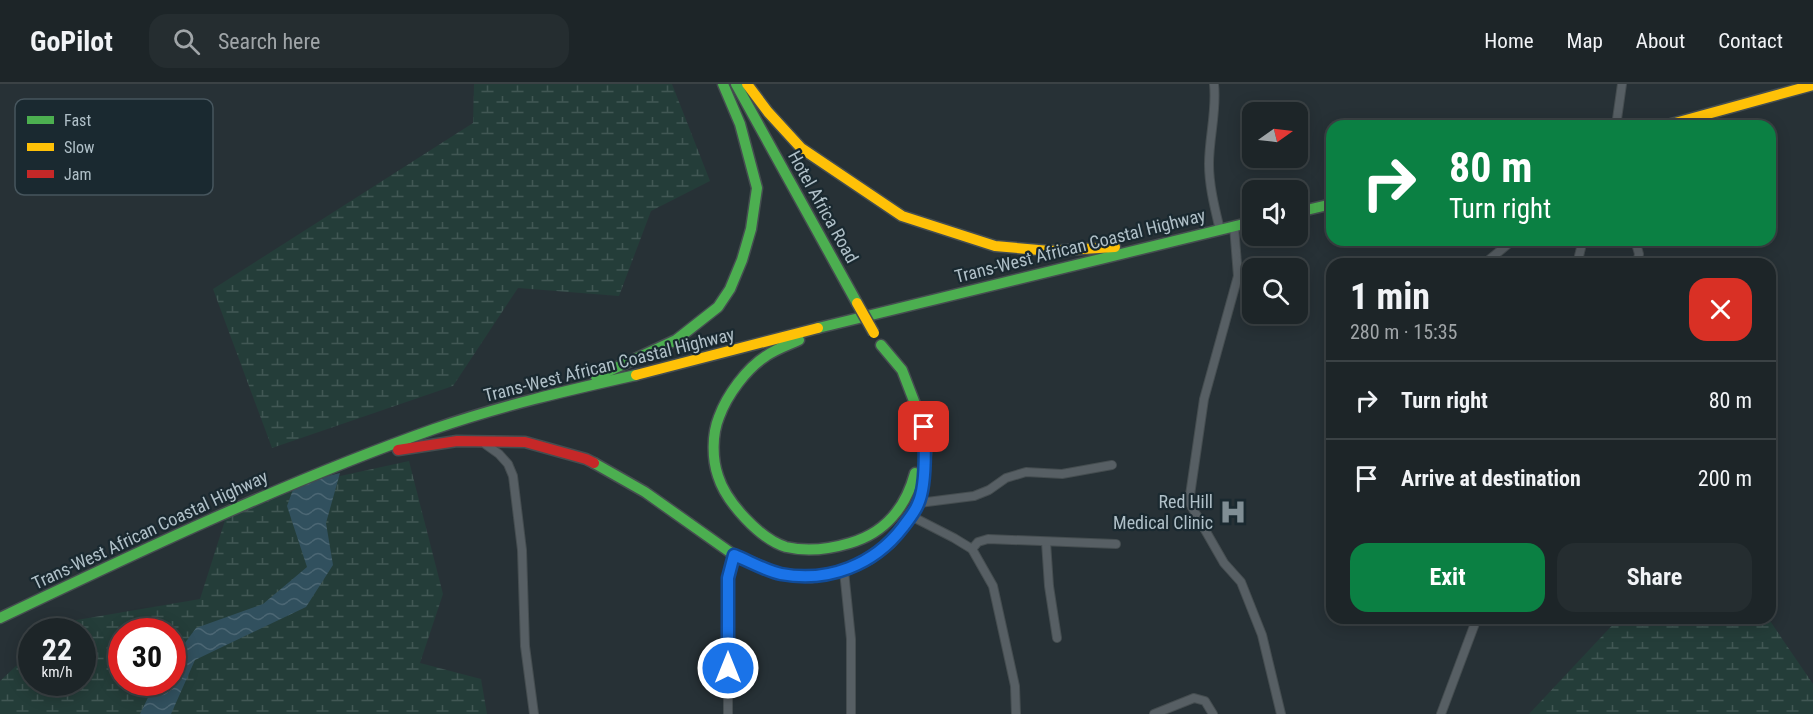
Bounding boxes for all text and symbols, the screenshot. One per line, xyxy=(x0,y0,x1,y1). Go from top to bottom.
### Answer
search box xyxy=(149,14,569,68)
text: GoPilot xyxy=(30,25,113,58)
icon: search xyxy=(170,25,203,58)
text: Search here xyxy=(218,29,320,54)
text: Home xyxy=(1484,29,1534,53)
text: Map xyxy=(1567,29,1603,53)
text: About xyxy=(1636,29,1685,53)
text: Contact xyxy=(1718,29,1783,53)
legend xyxy=(15,99,213,195)
north arrow xyxy=(1242,102,1308,168)
map controls xyxy=(1242,102,1308,324)
text: Fast xyxy=(64,111,91,130)
text: Slow xyxy=(64,138,94,157)
text: 80 m xyxy=(1449,143,1532,192)
icon: right xyxy=(1350,144,1428,222)
street label: Hotel Africa Road xyxy=(784,147,863,267)
text: Jam xyxy=(64,165,91,184)
button: sound xyxy=(1242,180,1308,246)
text: Turn right xyxy=(1449,193,1551,225)
street label: Trans-West African Coastal Highway xyxy=(952,204,1208,287)
button: search xyxy=(1242,258,1308,324)
text: 1 min xyxy=(1350,276,1430,318)
button: close xyxy=(1689,278,1752,341)
text: 280 m · 15:35 xyxy=(1350,320,1457,344)
street label: Trans-West African Coastal Highway xyxy=(481,323,737,406)
icon: right xyxy=(1350,384,1383,417)
text: Turn right xyxy=(1401,388,1488,413)
text: 80 m xyxy=(1709,388,1752,413)
pin xyxy=(898,401,949,452)
icon: arrive xyxy=(907,410,940,443)
icon: arrive xyxy=(1350,462,1383,495)
street label: Trans-West African Coastal Highway xyxy=(29,465,271,594)
text: Arrive at destination xyxy=(1401,466,1581,491)
text: 200 m xyxy=(1698,466,1752,491)
place label: Red Hill Medical Clinic xyxy=(1113,491,1213,533)
hospital icon: Red Hill Medical Clinic xyxy=(1218,497,1248,527)
button: Exit xyxy=(1350,543,1545,612)
button: Share xyxy=(1557,543,1752,612)
speed limit sign: 30 xyxy=(108,618,186,696)
text: 22 xyxy=(42,632,72,667)
position arrow xyxy=(696,636,760,700)
text: km/h xyxy=(42,663,72,681)

